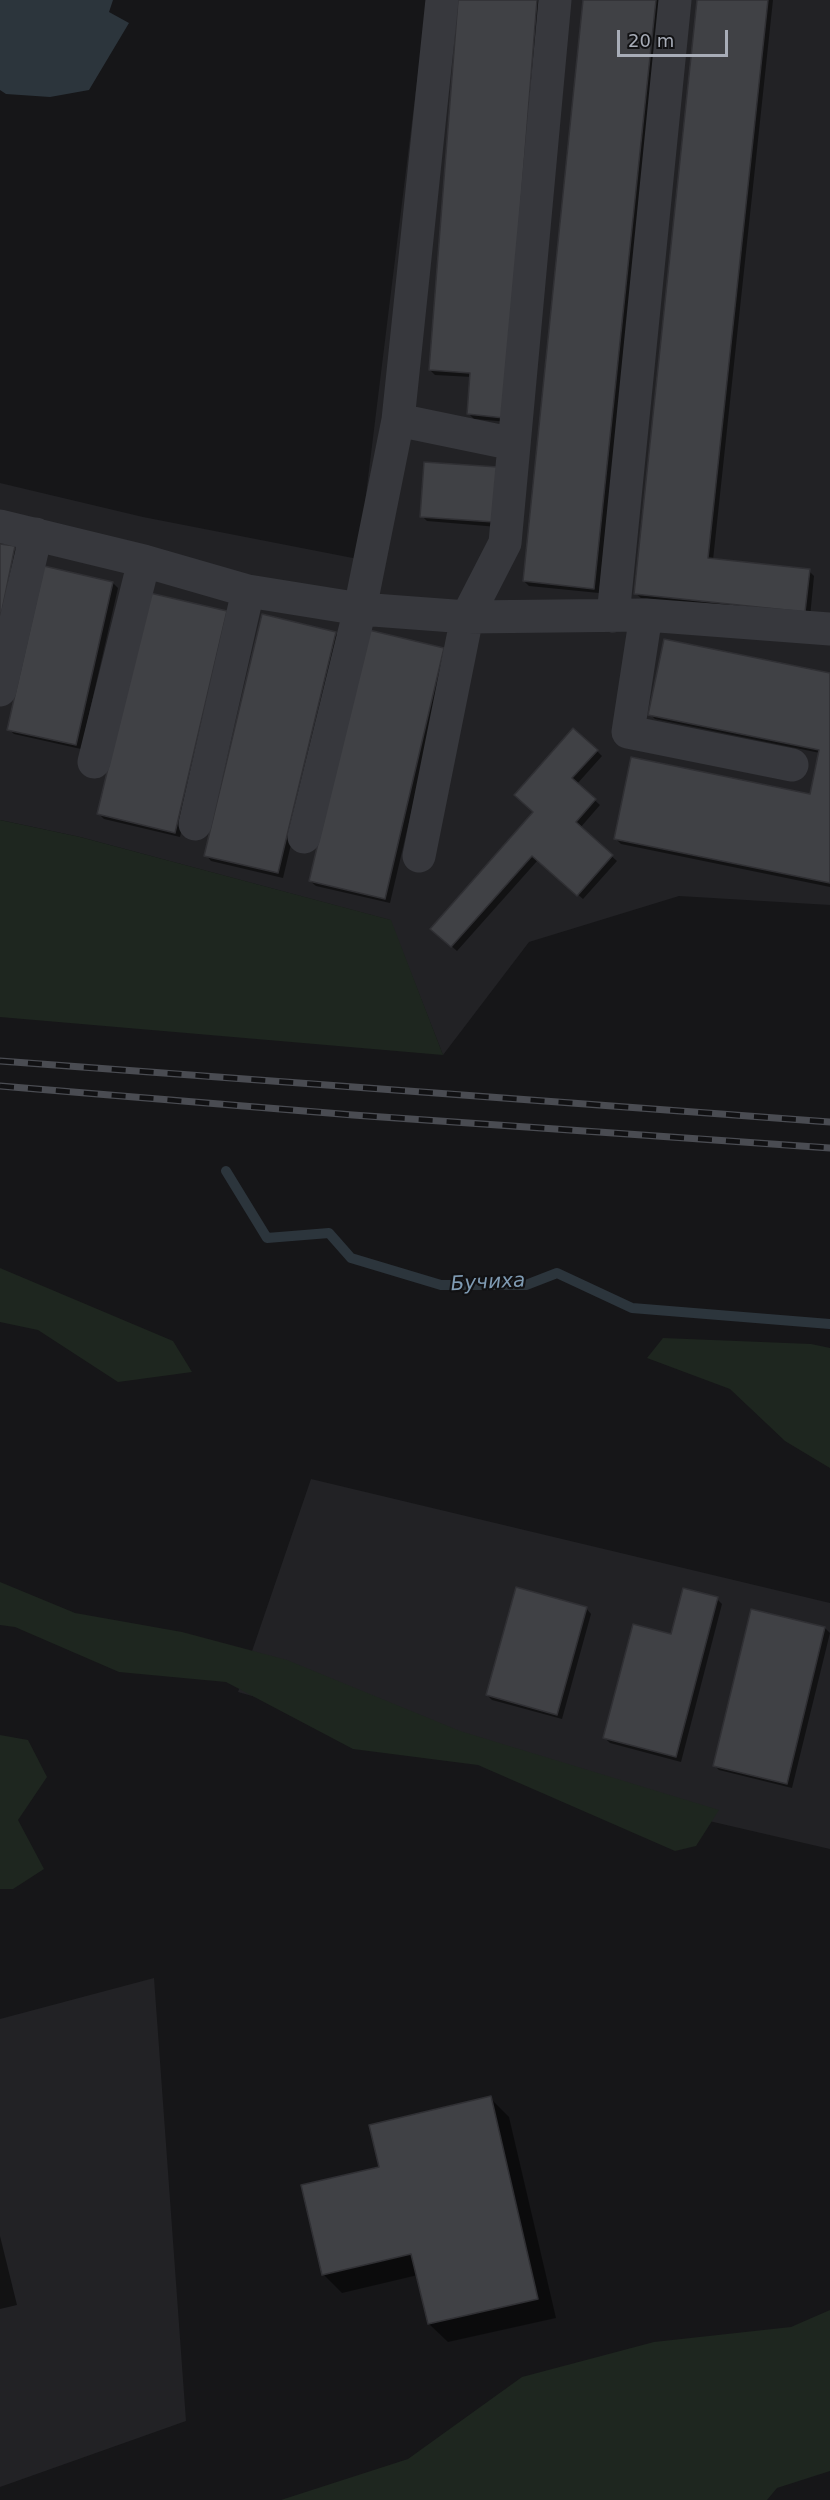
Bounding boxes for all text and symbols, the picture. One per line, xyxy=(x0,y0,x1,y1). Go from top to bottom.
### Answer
scale bar xyxy=(620,18,731,56)
text: 20 m xyxy=(628,30,674,51)
water label: Бучиха xyxy=(450,1269,526,1297)

